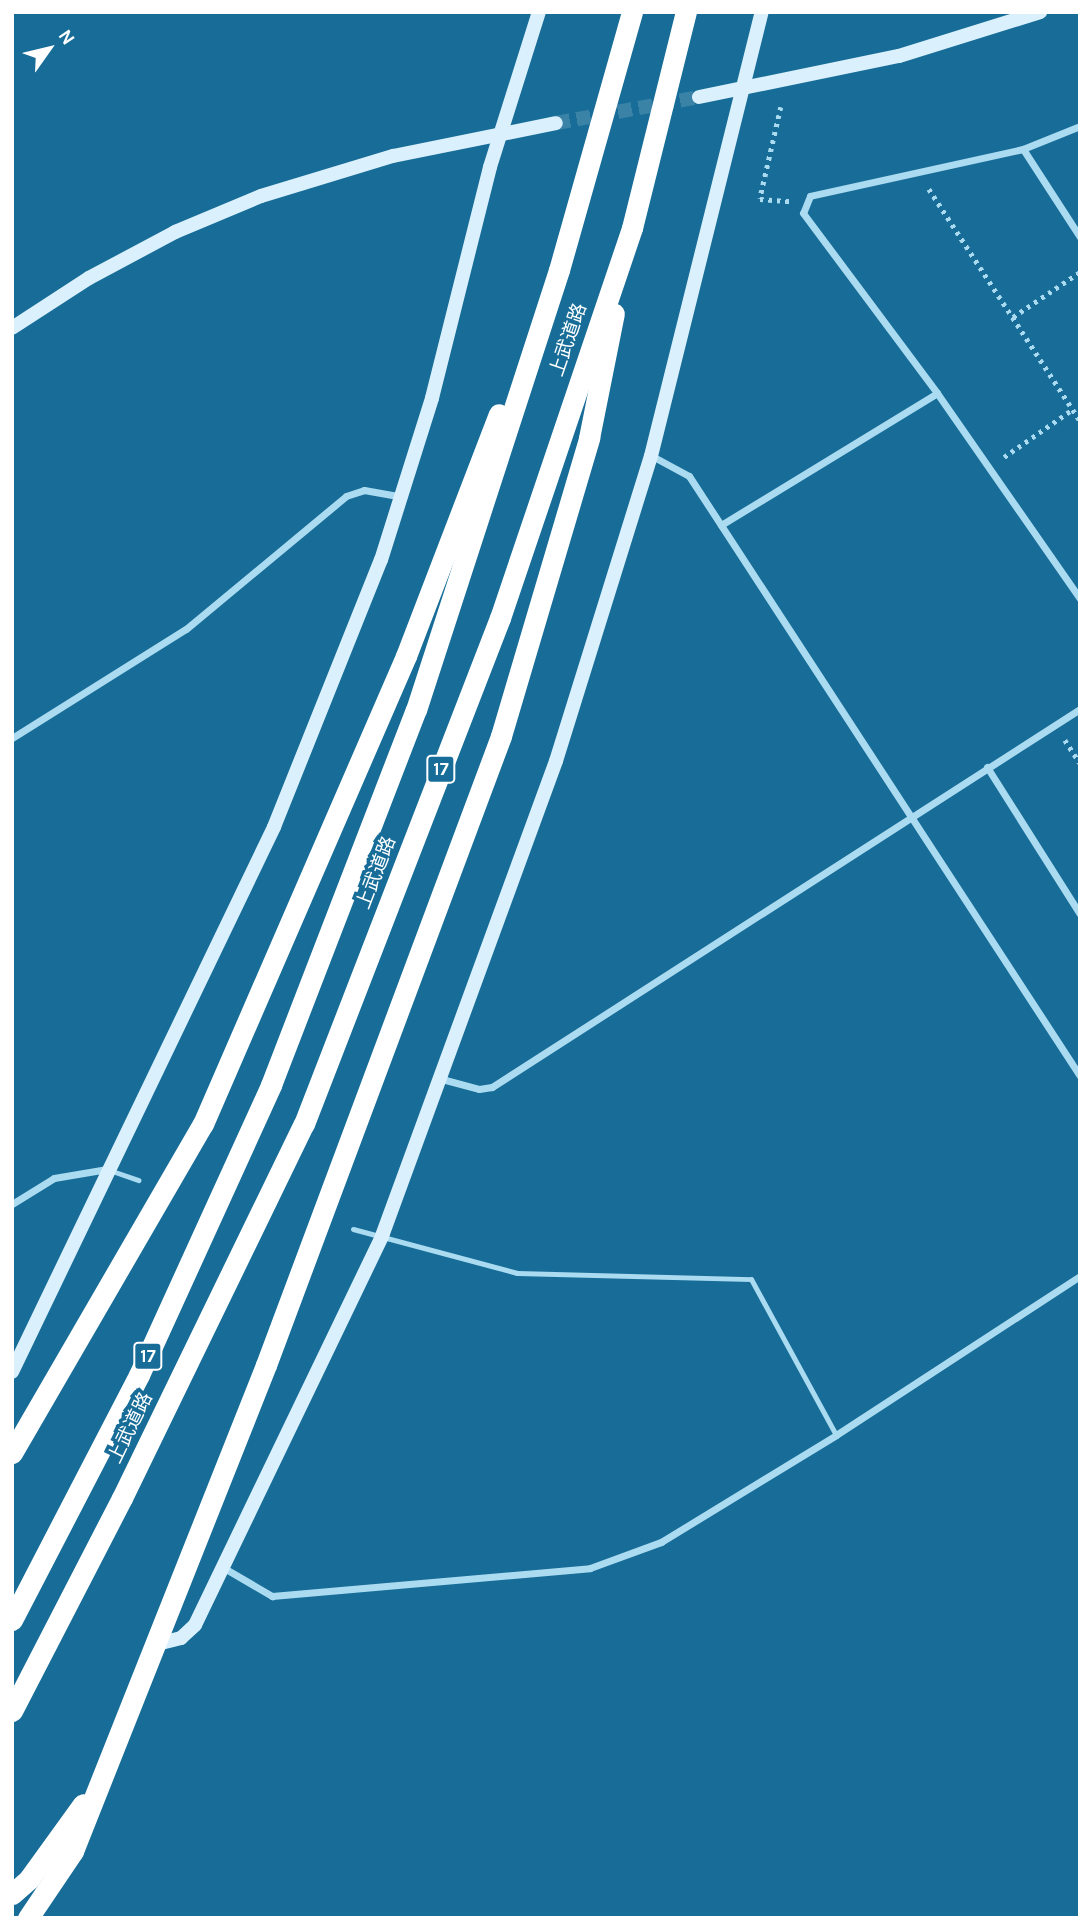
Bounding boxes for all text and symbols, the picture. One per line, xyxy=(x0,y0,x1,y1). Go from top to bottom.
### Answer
north arrow xyxy=(14,14,84,84)
text: N xyxy=(53,25,79,49)
street label: 上武道路 xyxy=(546,300,592,380)
road number: 17 xyxy=(425,754,457,784)
street label: 上武道路 xyxy=(353,833,401,913)
road number: 17 xyxy=(132,1342,164,1371)
street label: 上武道路 xyxy=(104,1389,158,1467)

